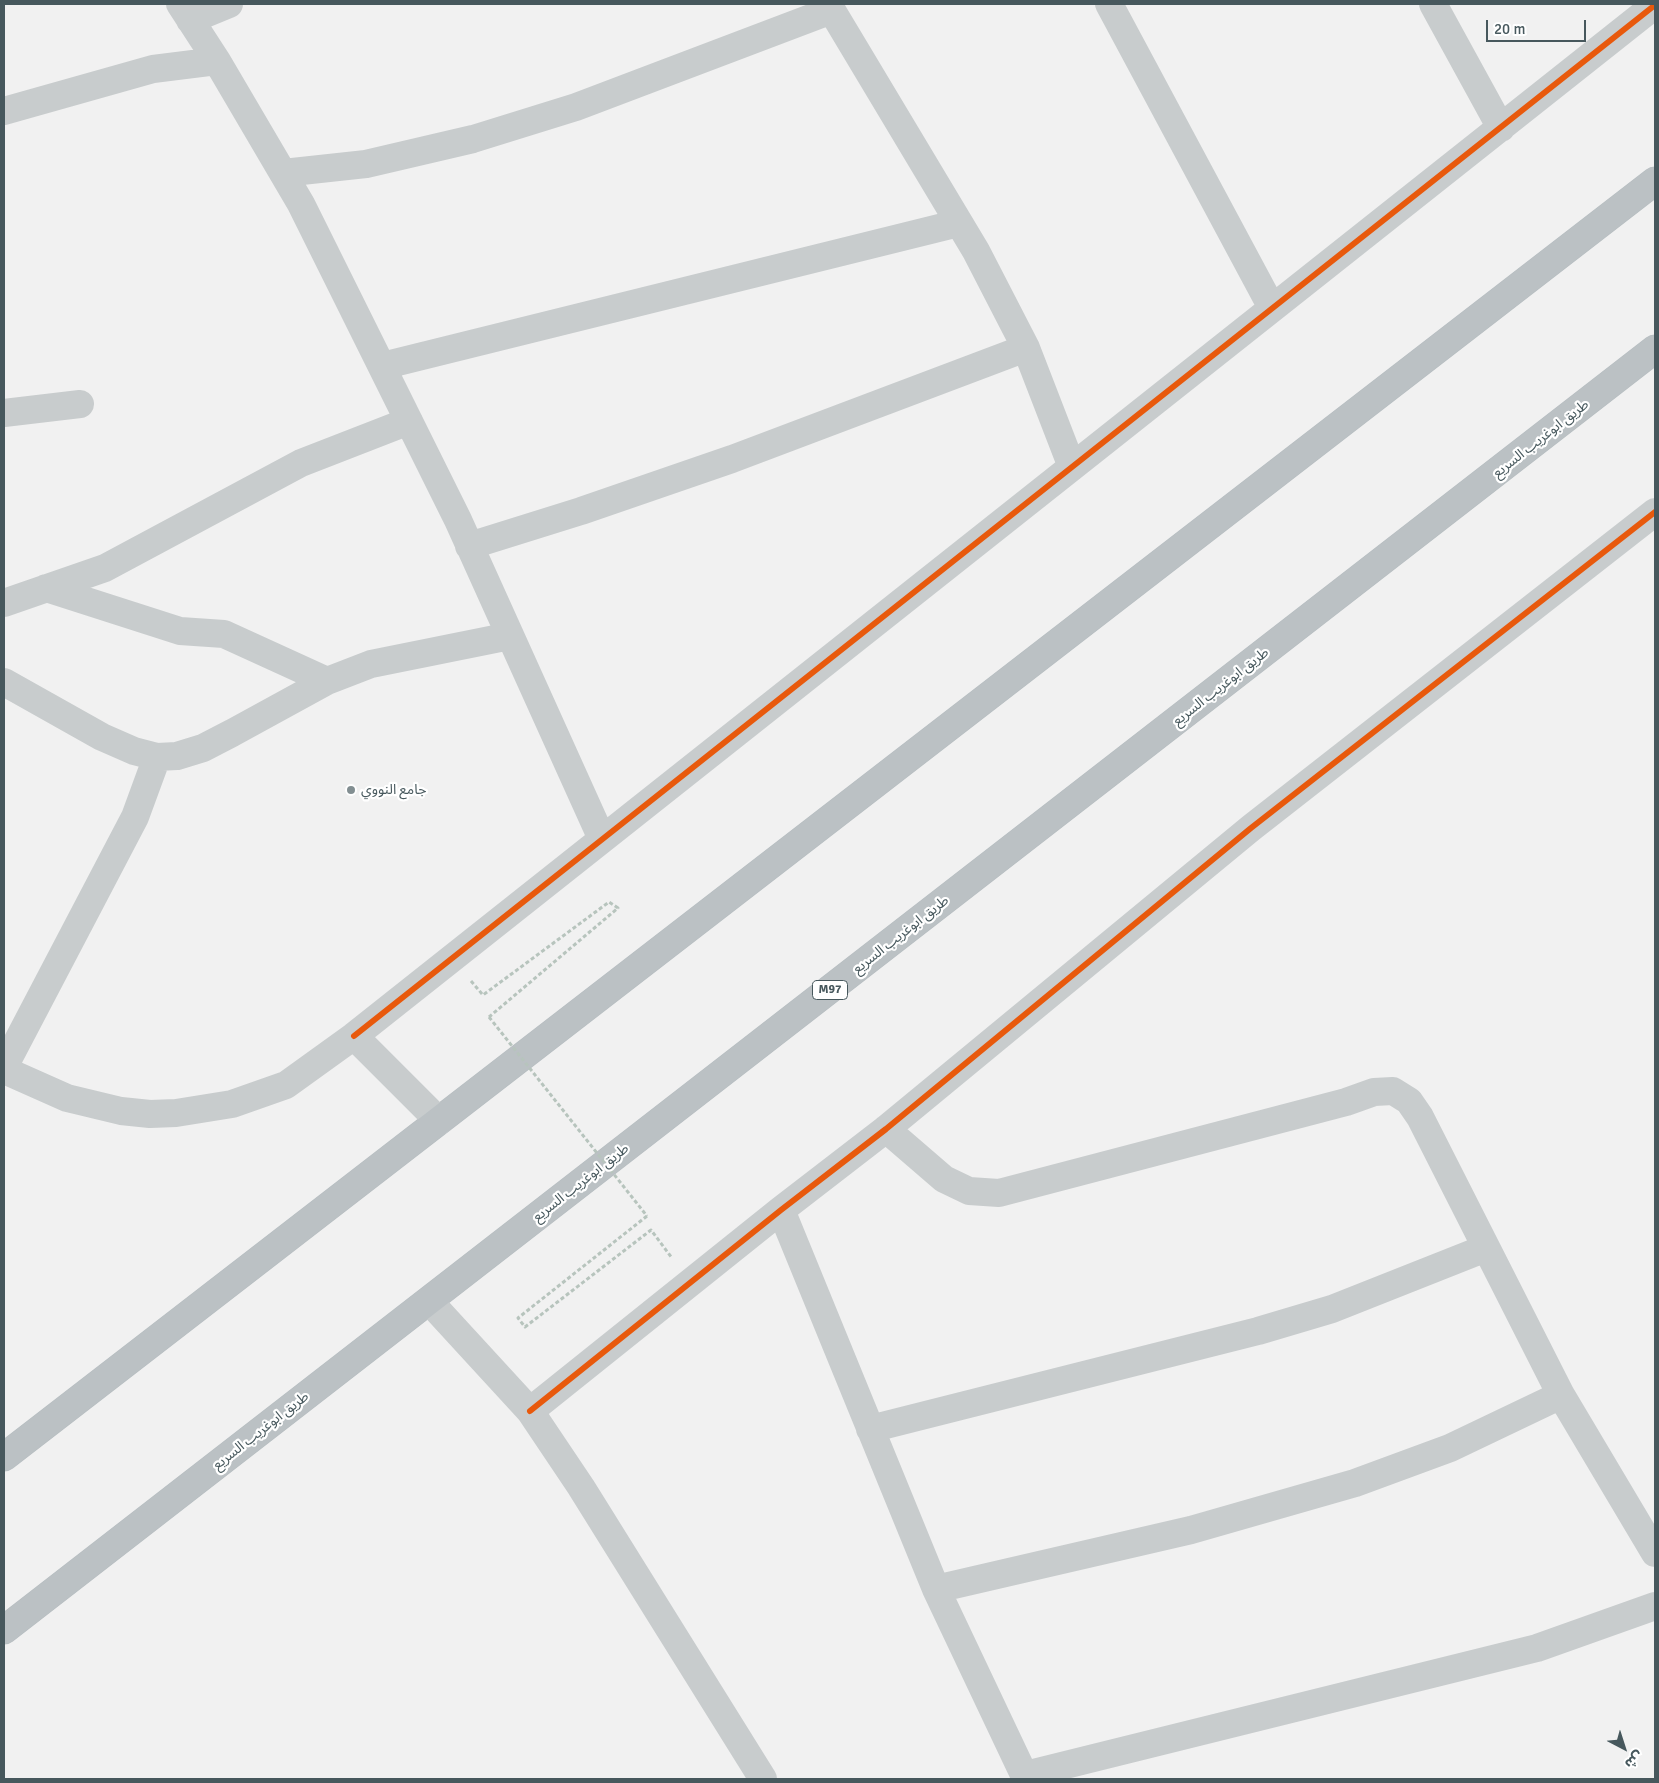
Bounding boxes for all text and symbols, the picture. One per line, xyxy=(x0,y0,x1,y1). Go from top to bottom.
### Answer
scale bar xyxy=(1489,10,1589,42)
text: 20 m xyxy=(1494,20,1525,38)
street label: طريق ابوغريب السريع xyxy=(1490,396,1592,482)
street label: طريق ابوغريب السريع xyxy=(1170,644,1272,730)
place label: جامع النووي xyxy=(361,782,426,798)
marker: جامع النووي xyxy=(345,784,357,796)
street label: طريق ابوغريب السريع xyxy=(850,892,952,978)
road number: M97 xyxy=(812,980,848,1000)
street label: طريق ابوغريب السريع xyxy=(530,1140,632,1226)
street label: طريق ابوغريب السريع xyxy=(210,1388,312,1474)
north arrow xyxy=(1599,1723,1649,1773)
text: ش xyxy=(1621,1747,1647,1773)

